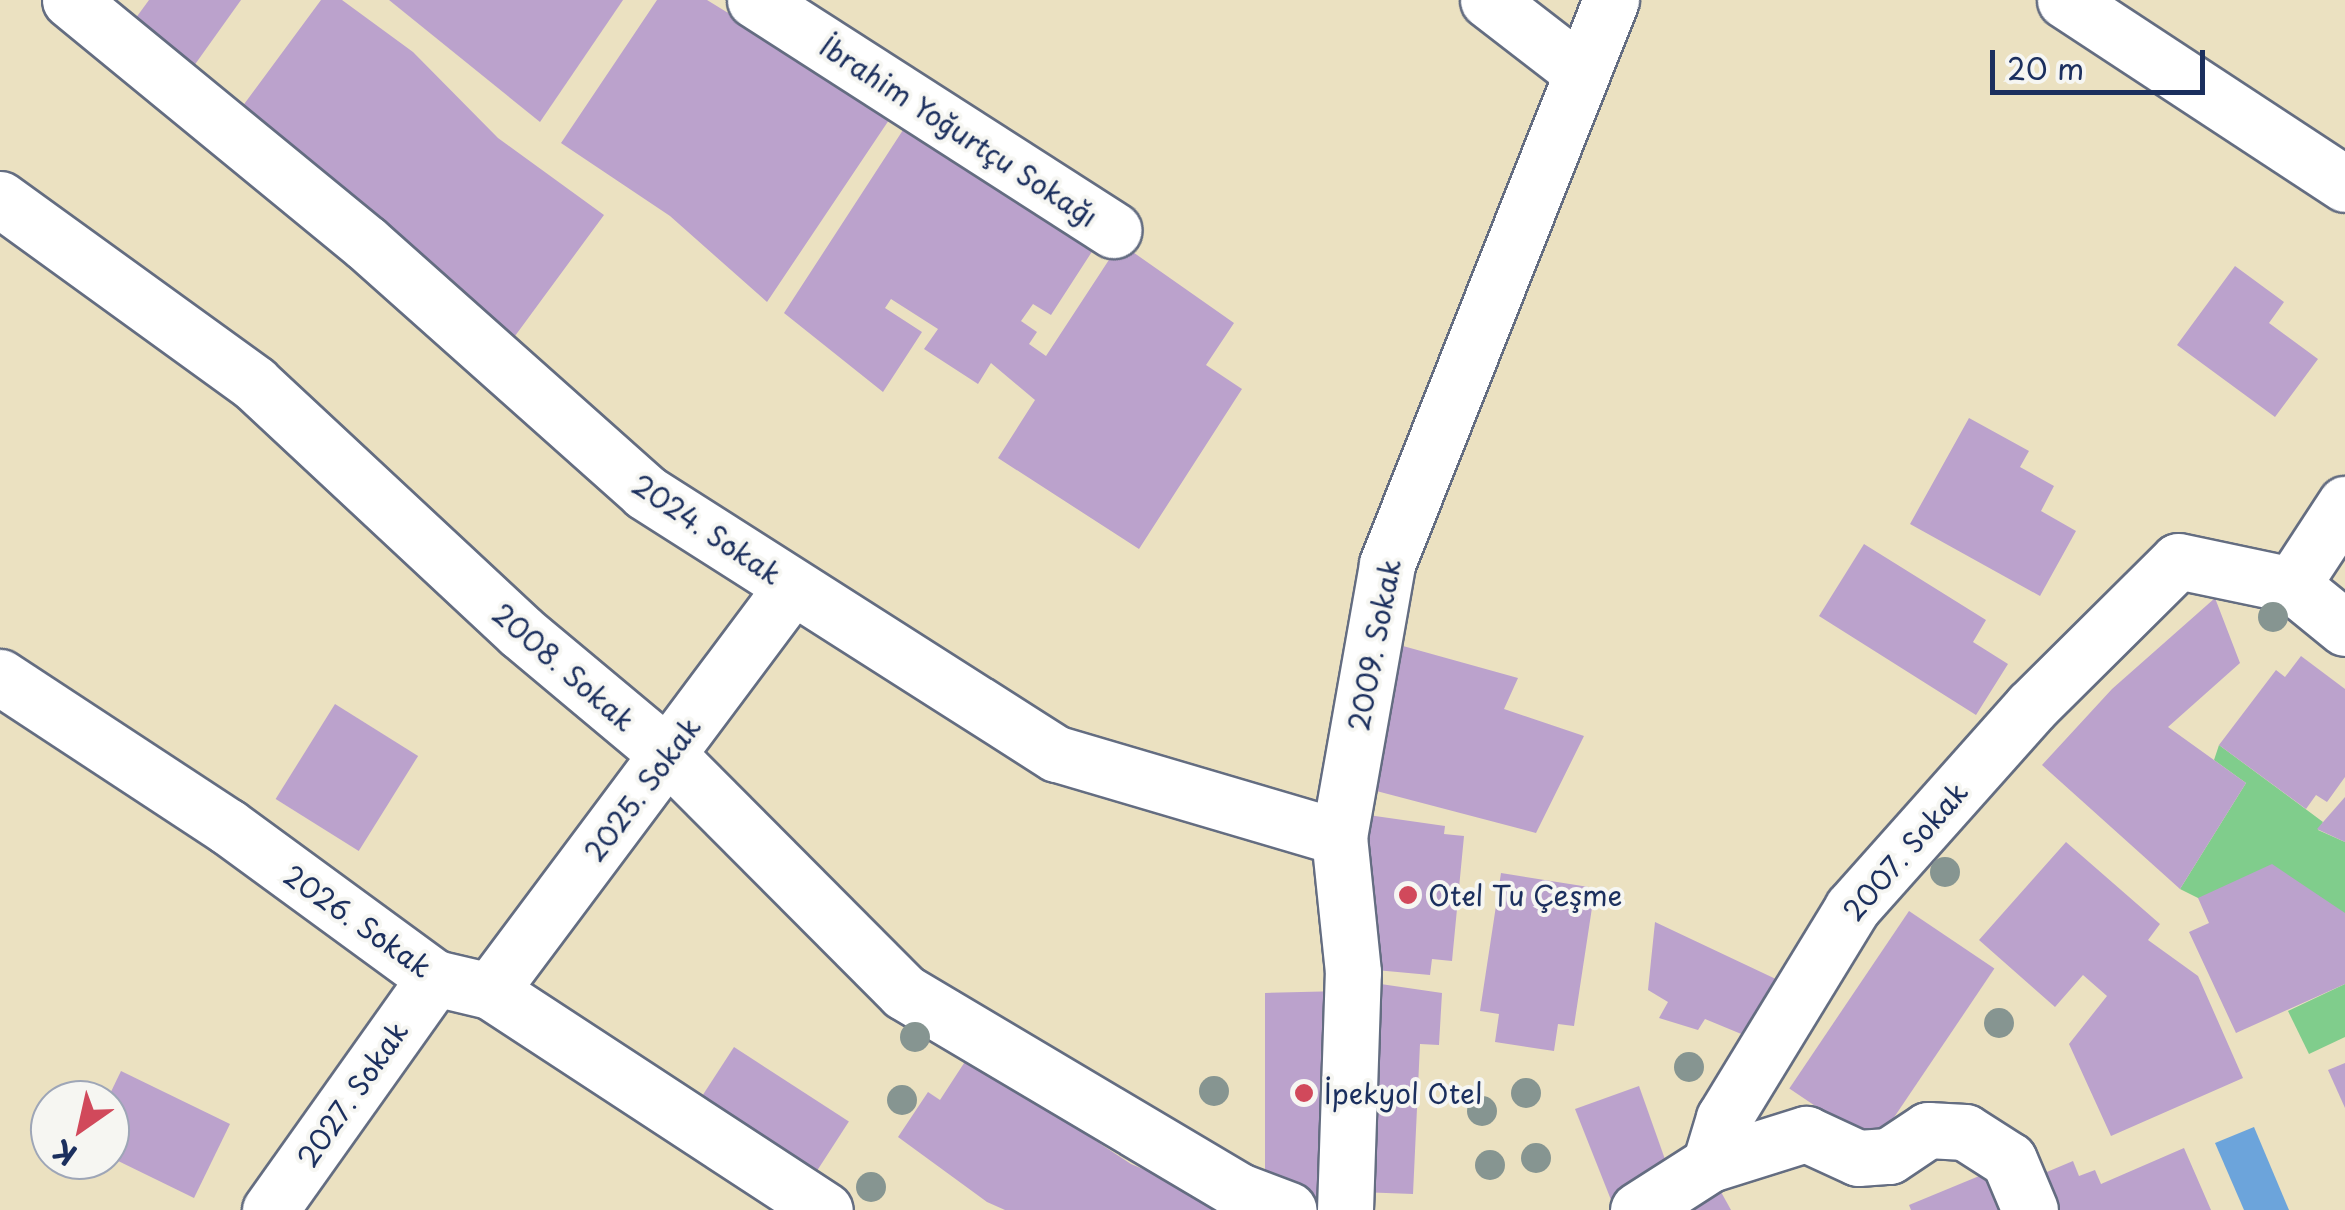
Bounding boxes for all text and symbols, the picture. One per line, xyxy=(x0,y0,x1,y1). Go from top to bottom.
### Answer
street label: İbrahim Yoğurtçu Sokağı xyxy=(812,27,1106,235)
scale bar xyxy=(1995,30,2210,92)
text: 20 m xyxy=(2007,45,2084,90)
street label: 2024. Sokak xyxy=(624,466,790,592)
street label: 2009. Sokak xyxy=(1341,556,1407,734)
street label: 2008. Sokak xyxy=(486,596,642,738)
street label: 2025. Sokak xyxy=(576,709,708,869)
street label: 2007. Sokak xyxy=(1836,775,1974,927)
street label: 2026. Sokak xyxy=(276,857,440,985)
place label: Otel Tu Çeşme xyxy=(1428,878,1622,912)
marker: Otel Tu Çeşme xyxy=(1397,884,1419,906)
street label: 2027. Sokak xyxy=(289,1014,415,1174)
place label: İpekyol Otel xyxy=(1324,1076,1483,1110)
north arrow xyxy=(30,1080,130,1180)
marker: İpekyol Otel xyxy=(1293,1082,1315,1104)
text: K xyxy=(44,1130,85,1177)

